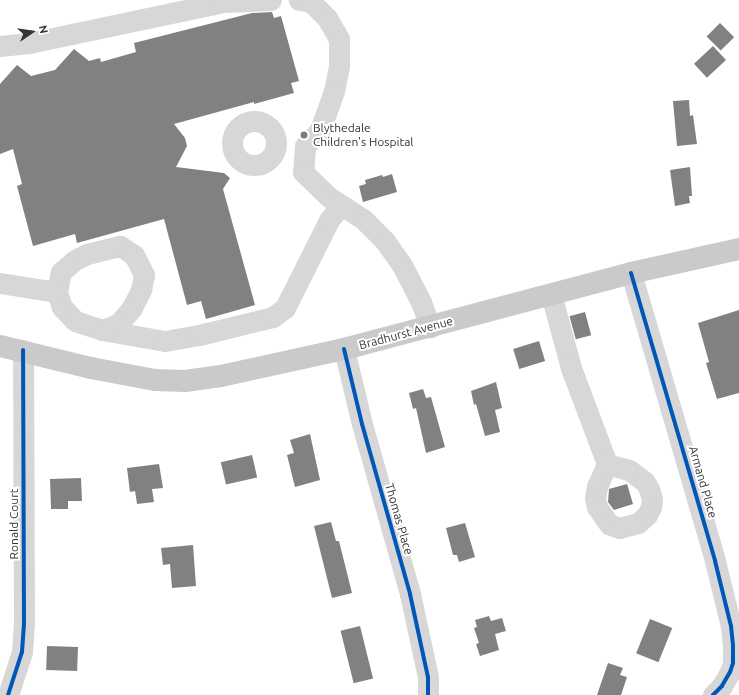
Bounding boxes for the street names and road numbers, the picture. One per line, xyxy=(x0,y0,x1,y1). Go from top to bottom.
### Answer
street label: Bradhurst Avenue xyxy=(357,314,455,352)
street label: Armand Place xyxy=(686,444,720,520)
street label: Thomas Place xyxy=(382,482,416,556)
street label: Ronald Court xyxy=(7,489,21,559)

